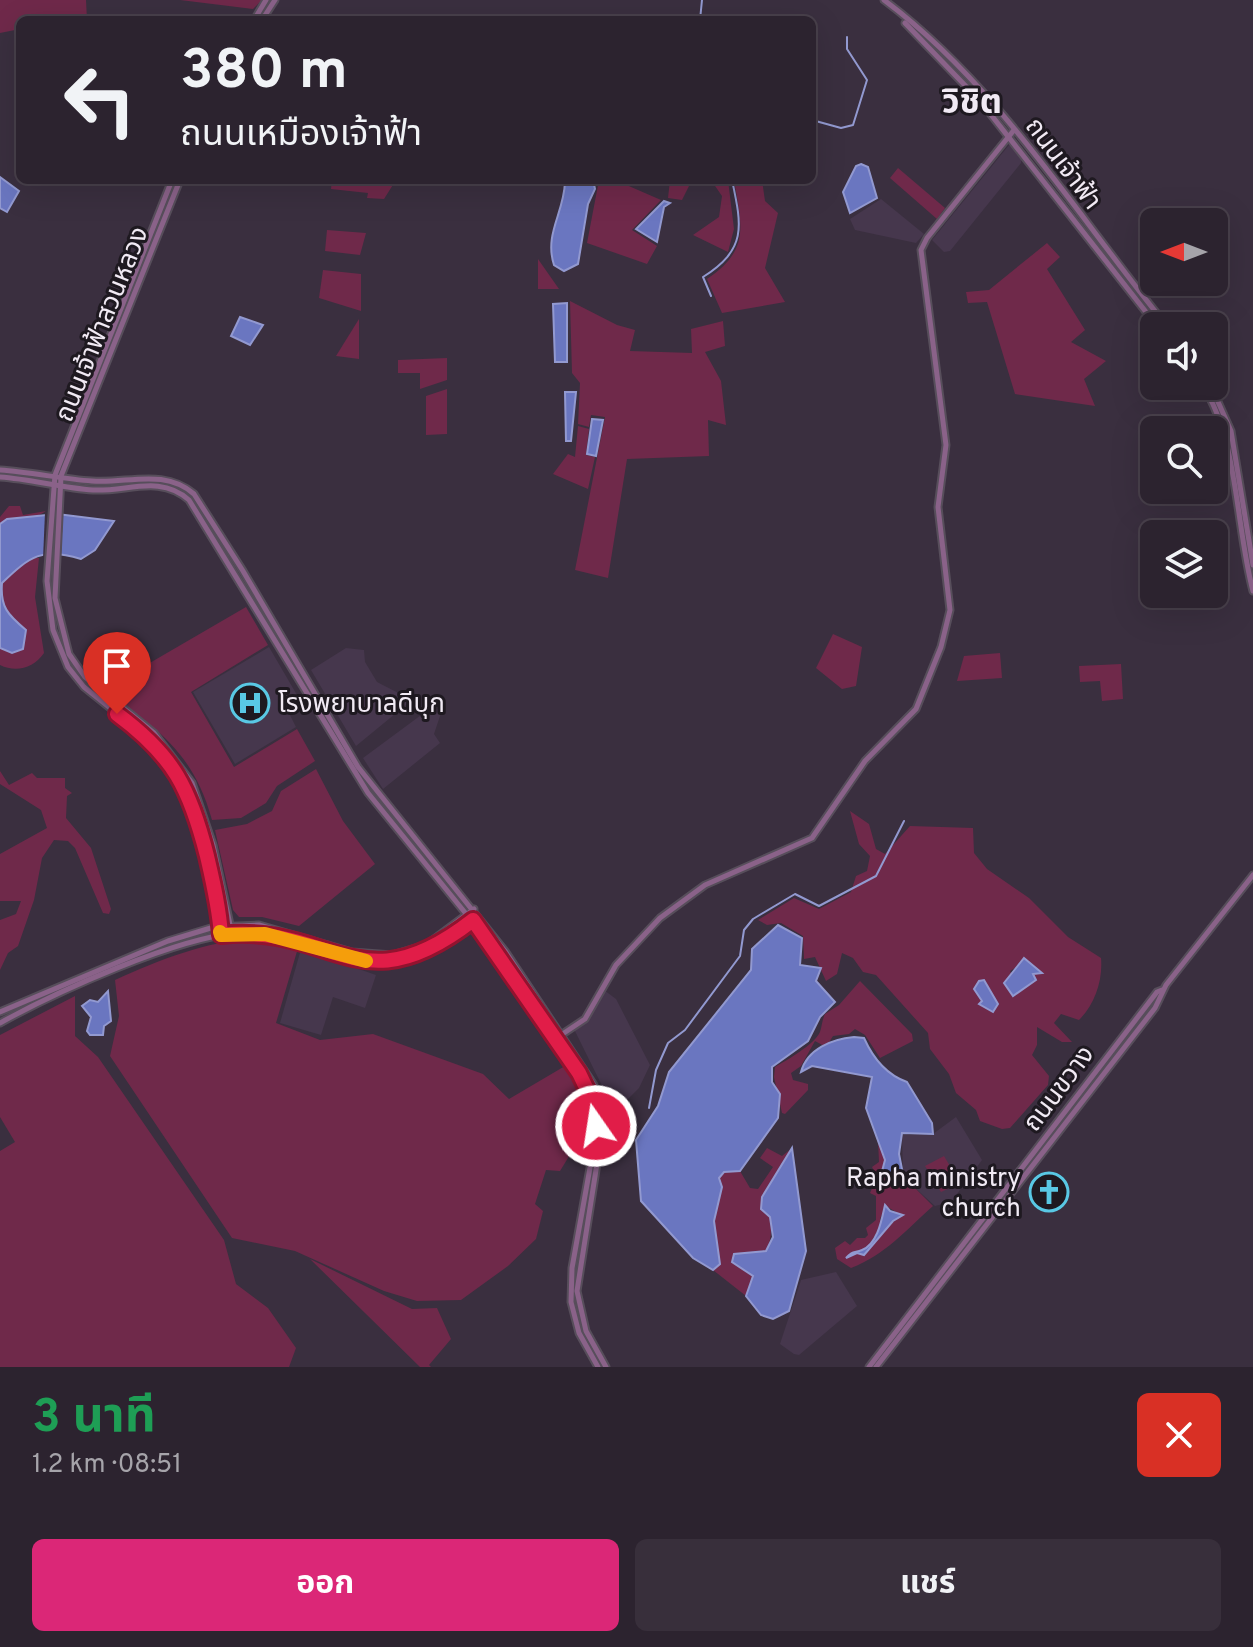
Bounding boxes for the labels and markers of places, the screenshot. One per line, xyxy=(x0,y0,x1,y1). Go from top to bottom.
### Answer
pin xyxy=(83,632,151,714)
hospital icon: โรงพยาบาลดีบุก xyxy=(229,682,271,724)
place label: โรงพยาบาลดีบุก xyxy=(278,689,445,722)
place label: Rapha ministry church xyxy=(846,1163,1021,1226)
church icon: Rapha ministry church xyxy=(1028,1171,1070,1213)

